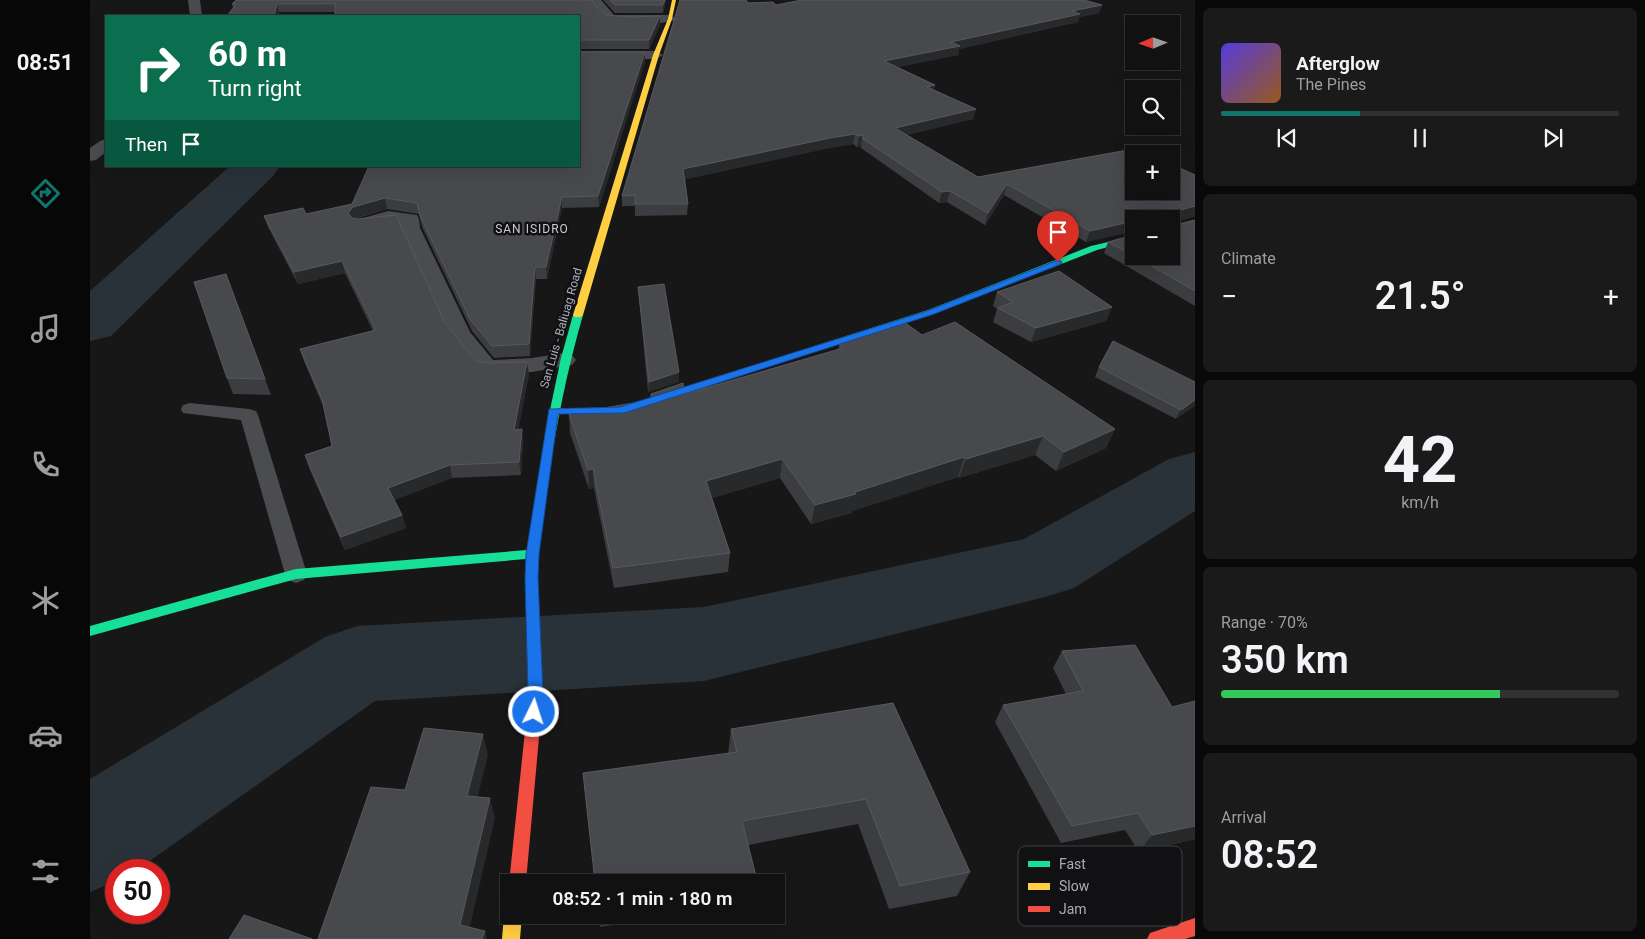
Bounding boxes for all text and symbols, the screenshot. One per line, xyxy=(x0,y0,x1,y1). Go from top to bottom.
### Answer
north arrow xyxy=(1125,15,1180,70)
map controls xyxy=(1125,15,1180,265)
text: 60 m xyxy=(208,34,287,75)
icon: right xyxy=(125,35,190,100)
text: 08:51 xyxy=(17,50,73,75)
text: Afterglow xyxy=(1296,52,1380,75)
text: The Pines xyxy=(1296,75,1366,94)
text: Turn right xyxy=(208,76,302,101)
button: search xyxy=(1125,80,1180,135)
icon: previous xyxy=(1273,124,1301,152)
icon: pause xyxy=(1406,124,1434,152)
icon: next xyxy=(1539,124,1567,152)
icon: arrive xyxy=(177,130,205,158)
text: Then xyxy=(125,133,167,156)
button: + xyxy=(1125,145,1180,200)
icon: directions xyxy=(28,176,63,211)
button: − xyxy=(1125,210,1180,265)
pin xyxy=(1037,211,1079,262)
icon: arrive xyxy=(1044,218,1072,246)
district label: SAN ISIDRO xyxy=(495,222,569,236)
text: Climate xyxy=(1221,249,1276,268)
street label: San Luis - Baliuag Road xyxy=(537,266,585,390)
text: 21.5° xyxy=(1375,274,1465,318)
text: − xyxy=(1221,280,1237,313)
text: + xyxy=(1603,280,1619,313)
icon: music xyxy=(28,311,63,346)
text: 42 xyxy=(1383,422,1457,498)
icon: phone xyxy=(28,447,63,482)
text: km/h xyxy=(1401,493,1439,512)
icon: climate xyxy=(28,583,63,618)
text: Range · 70% xyxy=(1221,613,1308,632)
text: 350 km xyxy=(1221,638,1349,682)
position arrow xyxy=(507,685,559,737)
icon: car xyxy=(28,718,63,753)
text: Arrival xyxy=(1221,808,1266,827)
text: 08:52 xyxy=(1221,833,1318,877)
legend xyxy=(1018,846,1182,926)
icon: filters xyxy=(28,854,63,889)
text: Fast xyxy=(1059,856,1086,872)
speed limit sign: 50 xyxy=(105,859,170,924)
text: Slow xyxy=(1059,878,1090,894)
text: 08:52 · 1 min · 180 m xyxy=(552,887,733,910)
text: Jam xyxy=(1059,901,1087,917)

